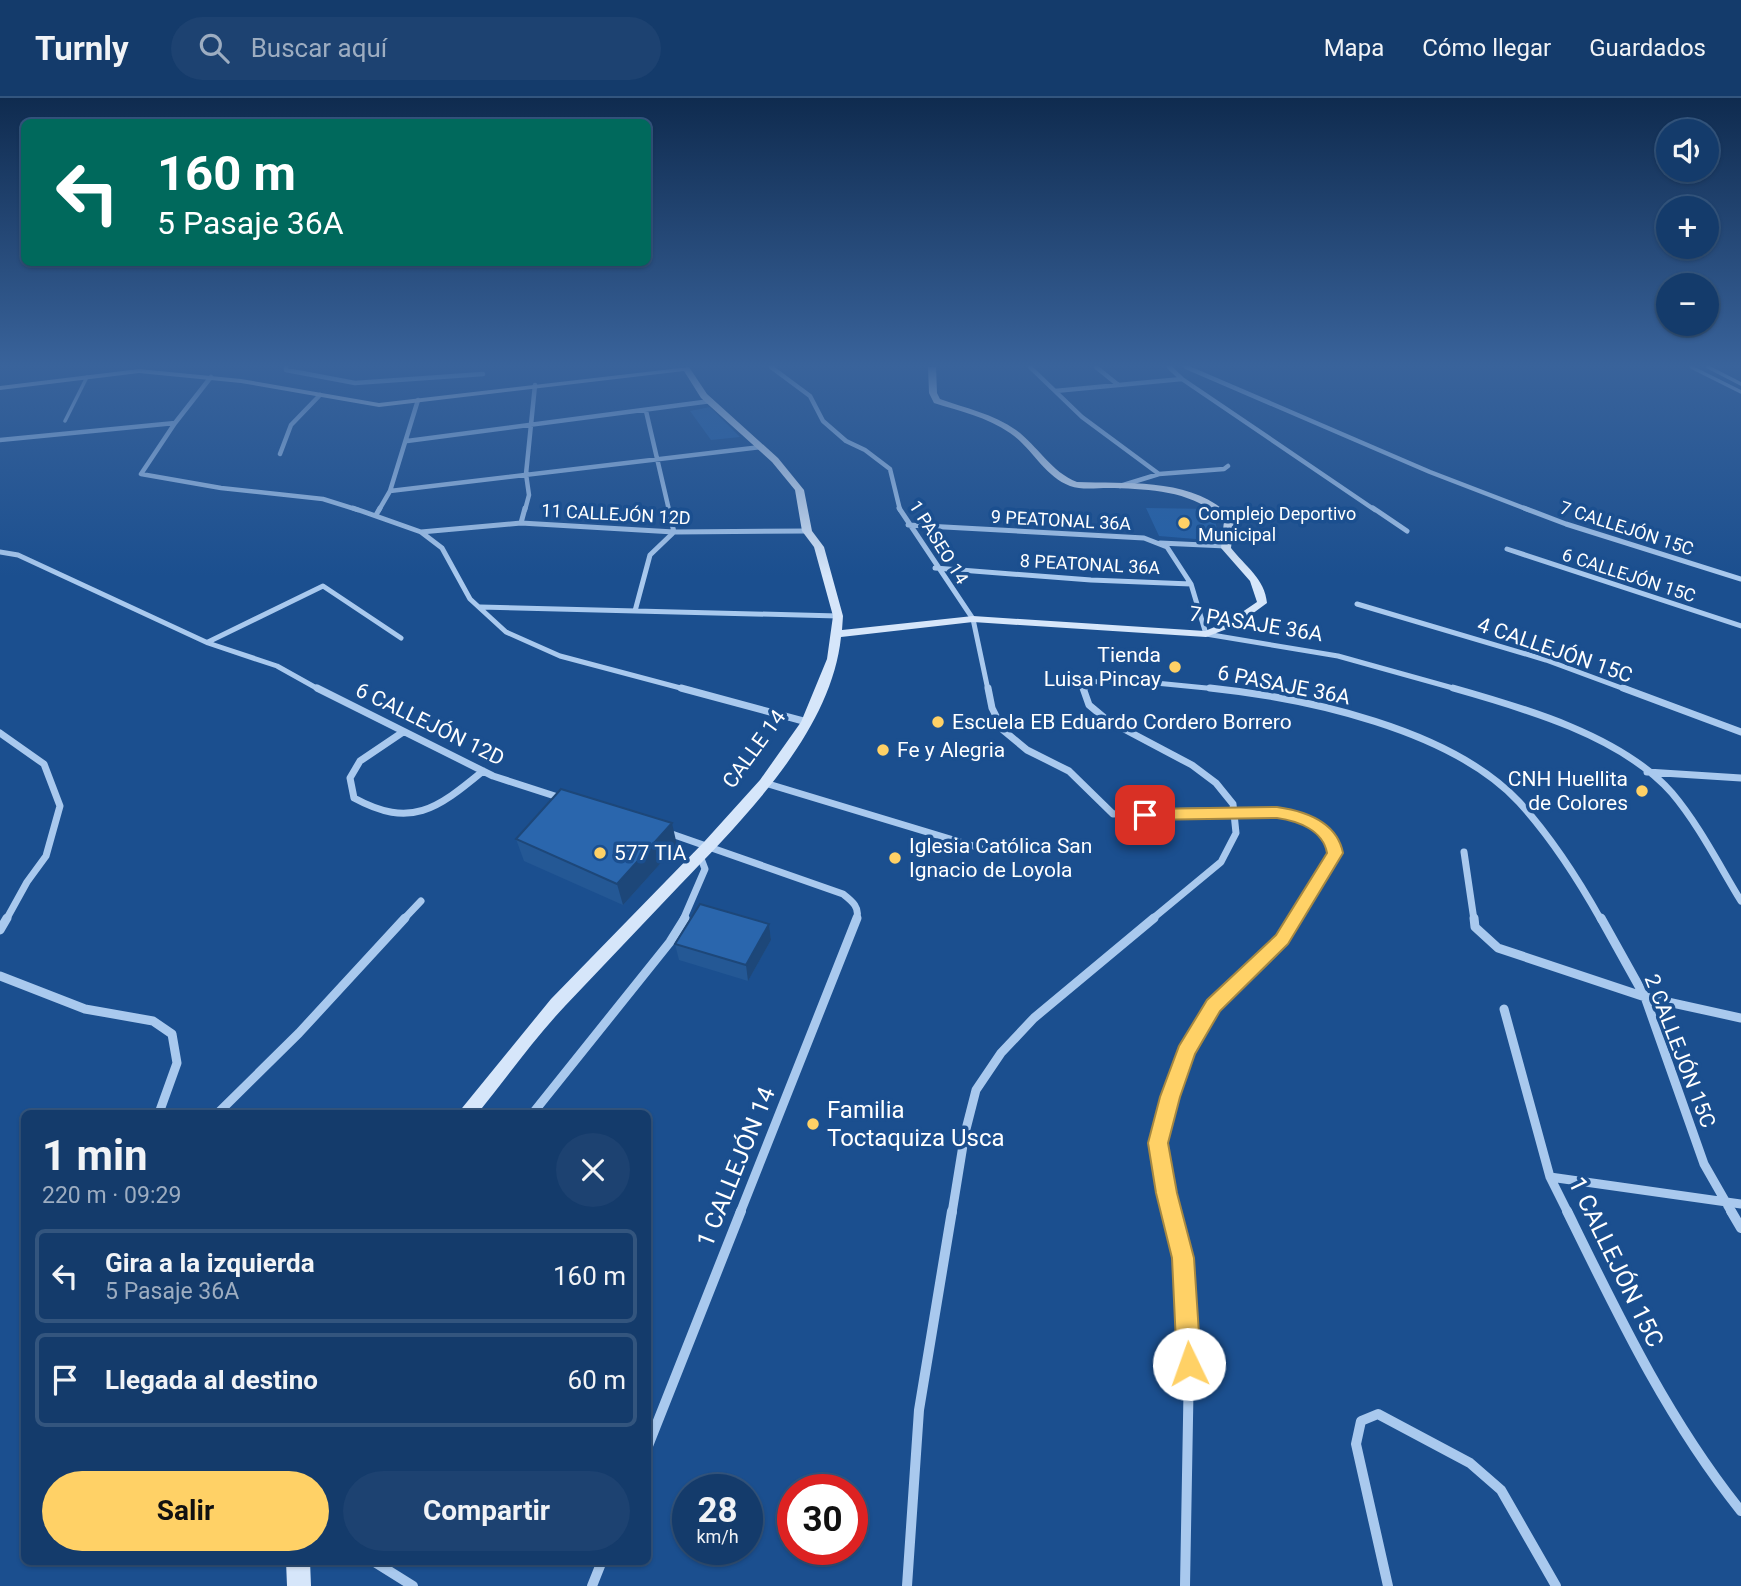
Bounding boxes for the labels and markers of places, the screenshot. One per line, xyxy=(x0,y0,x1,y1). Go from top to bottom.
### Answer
place label: Complejo Deportivo Municipal xyxy=(1198,503,1356,545)
marker: Complejo Deportivo Municipal xyxy=(1176,515,1192,531)
place label: Tienda Luisa Pincay xyxy=(1044,643,1161,691)
marker: Tienda Luisa Pincay xyxy=(1167,659,1183,675)
place label: Escuela EB Eduardo Cordero Borrero xyxy=(952,710,1292,734)
marker: Escuela EB Eduardo Cordero Borrero xyxy=(930,714,946,730)
place label: Fe y Alegria xyxy=(897,738,1005,762)
marker: Fe y Alegria xyxy=(875,742,891,758)
place label: CNH Huellita de Colores xyxy=(1508,767,1628,815)
marker: CNH Huellita de Colores xyxy=(1634,783,1650,799)
pin xyxy=(1115,785,1175,845)
place label: Iglesia Católica San Ignacio de Loyola xyxy=(909,834,1092,882)
place label: 577 TIA xyxy=(614,841,687,865)
marker: 577 TIA xyxy=(592,845,608,861)
marker: Iglesia Católica San Ignacio de Loyola xyxy=(887,850,903,866)
place label: Familia Toctaquiza Usca xyxy=(827,1096,1005,1152)
marker: Familia Toctaquiza Usca xyxy=(805,1116,821,1132)

